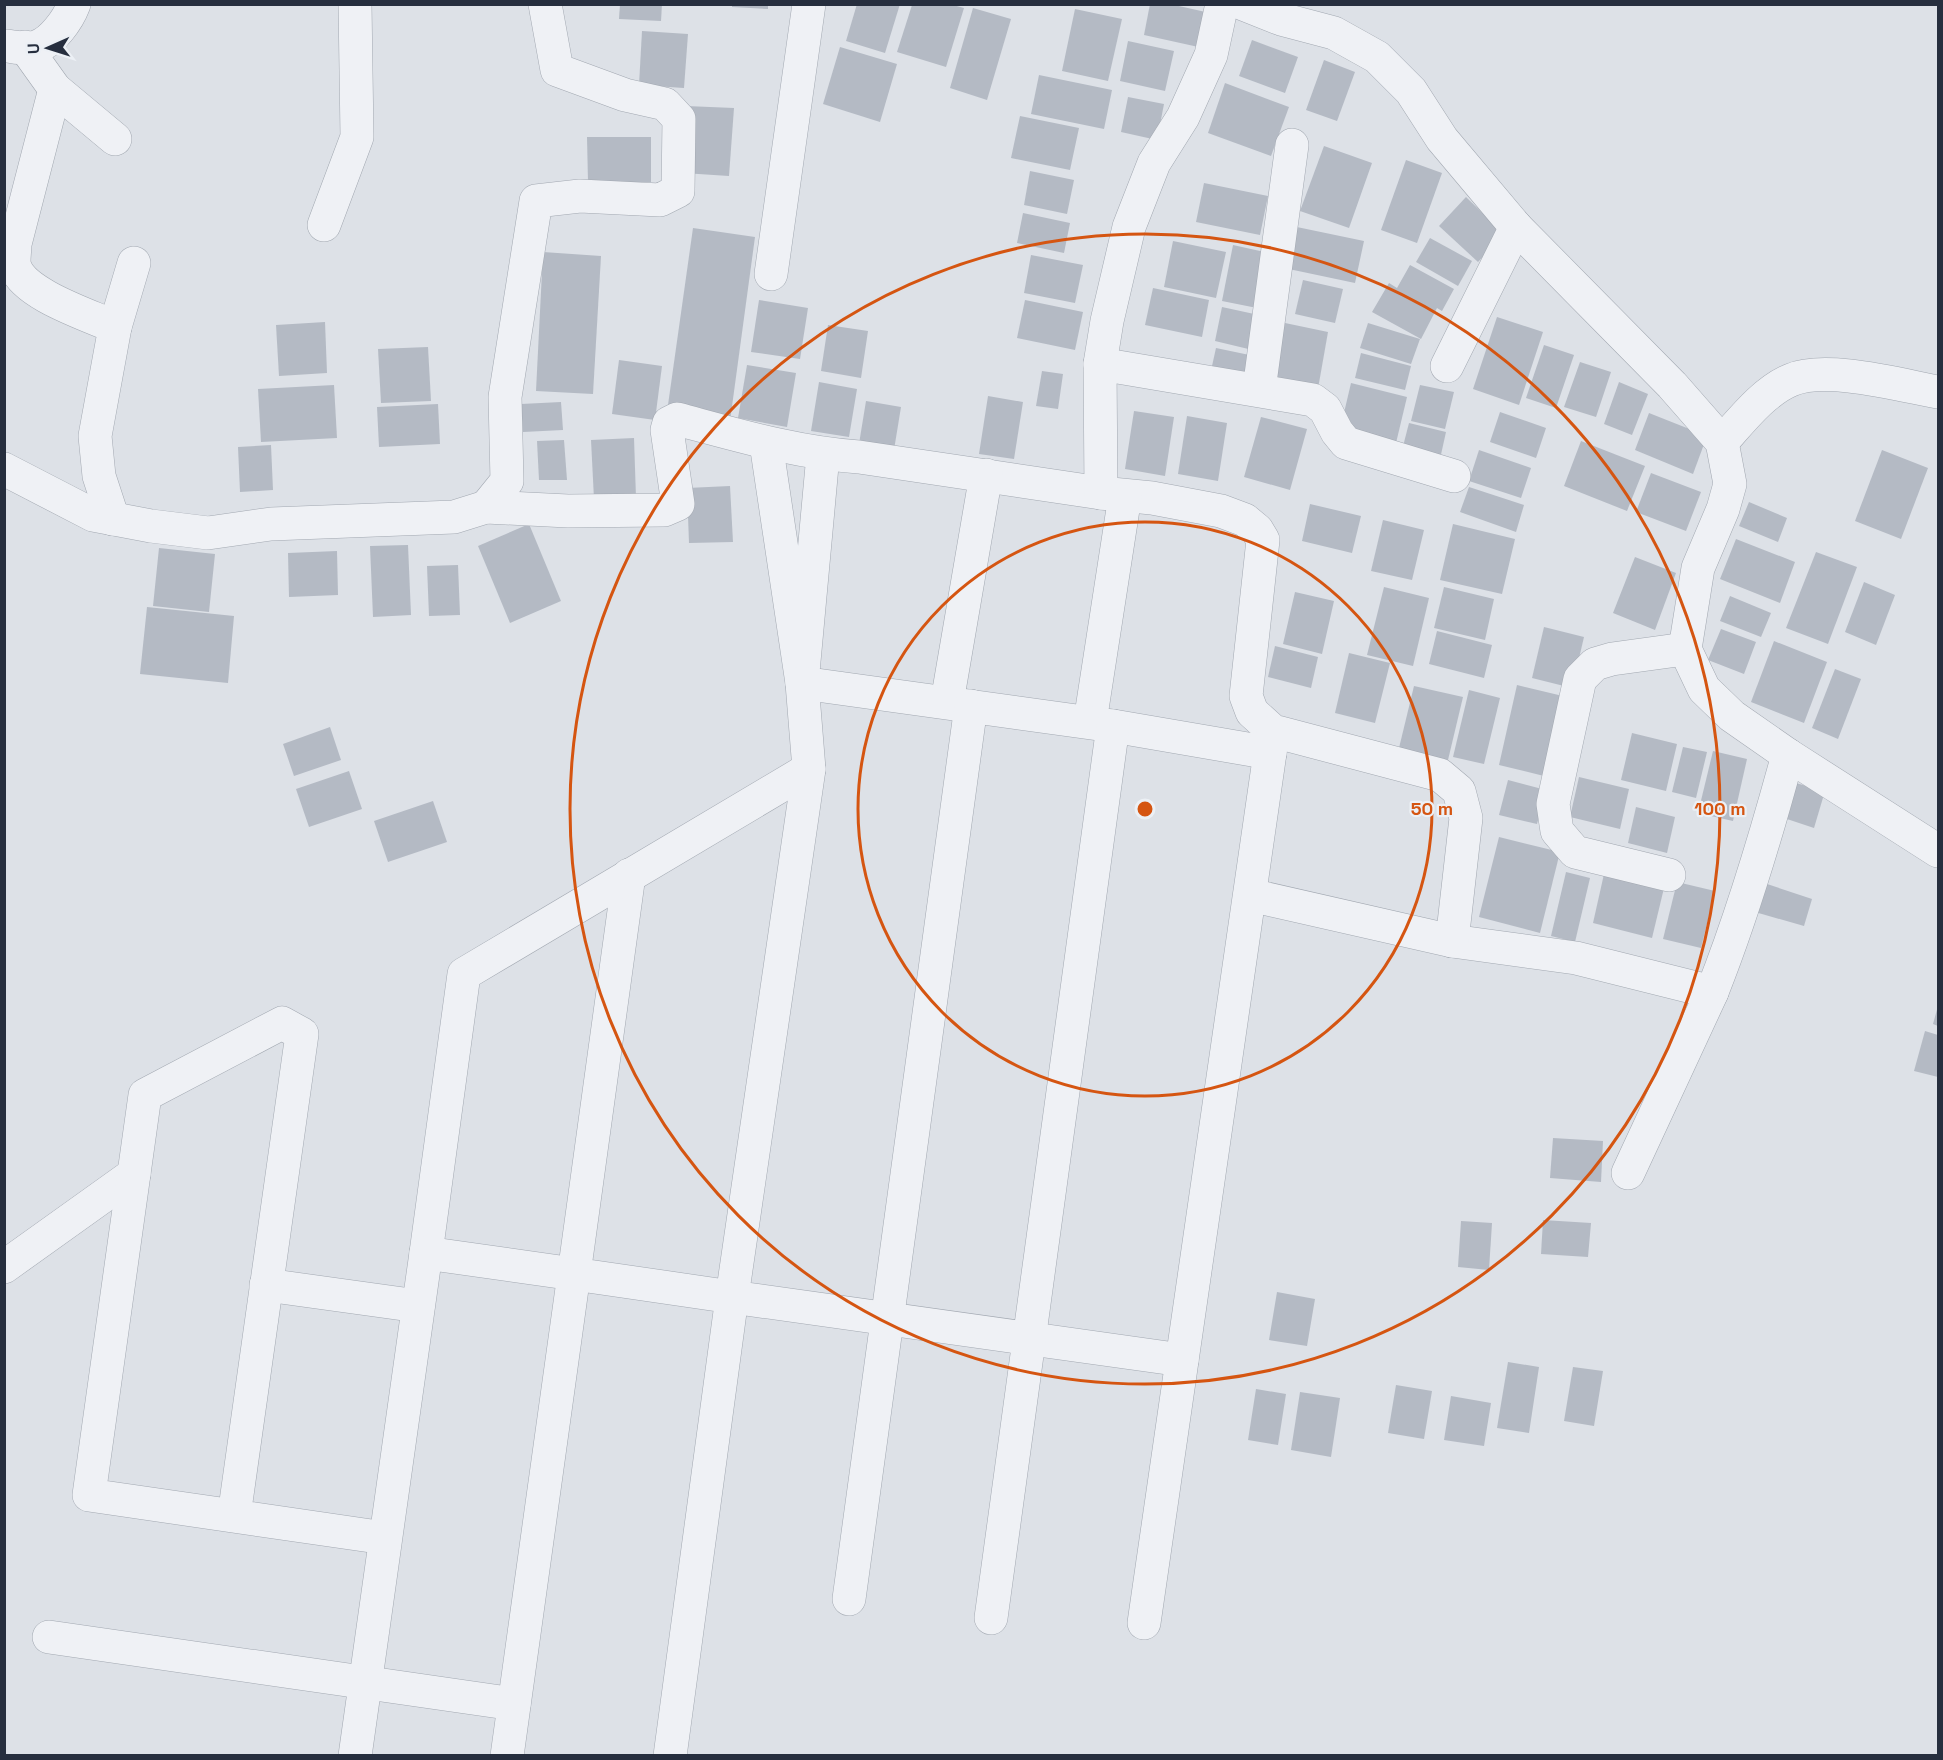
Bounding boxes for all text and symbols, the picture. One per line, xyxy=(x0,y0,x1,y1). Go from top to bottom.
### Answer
north arrow xyxy=(18,18,78,78)
text: U xyxy=(23,43,44,55)
text: 50 m xyxy=(1411,797,1453,820)
text: 100 m xyxy=(1694,797,1746,820)
centre of rings xyxy=(1135,799,1155,819)

